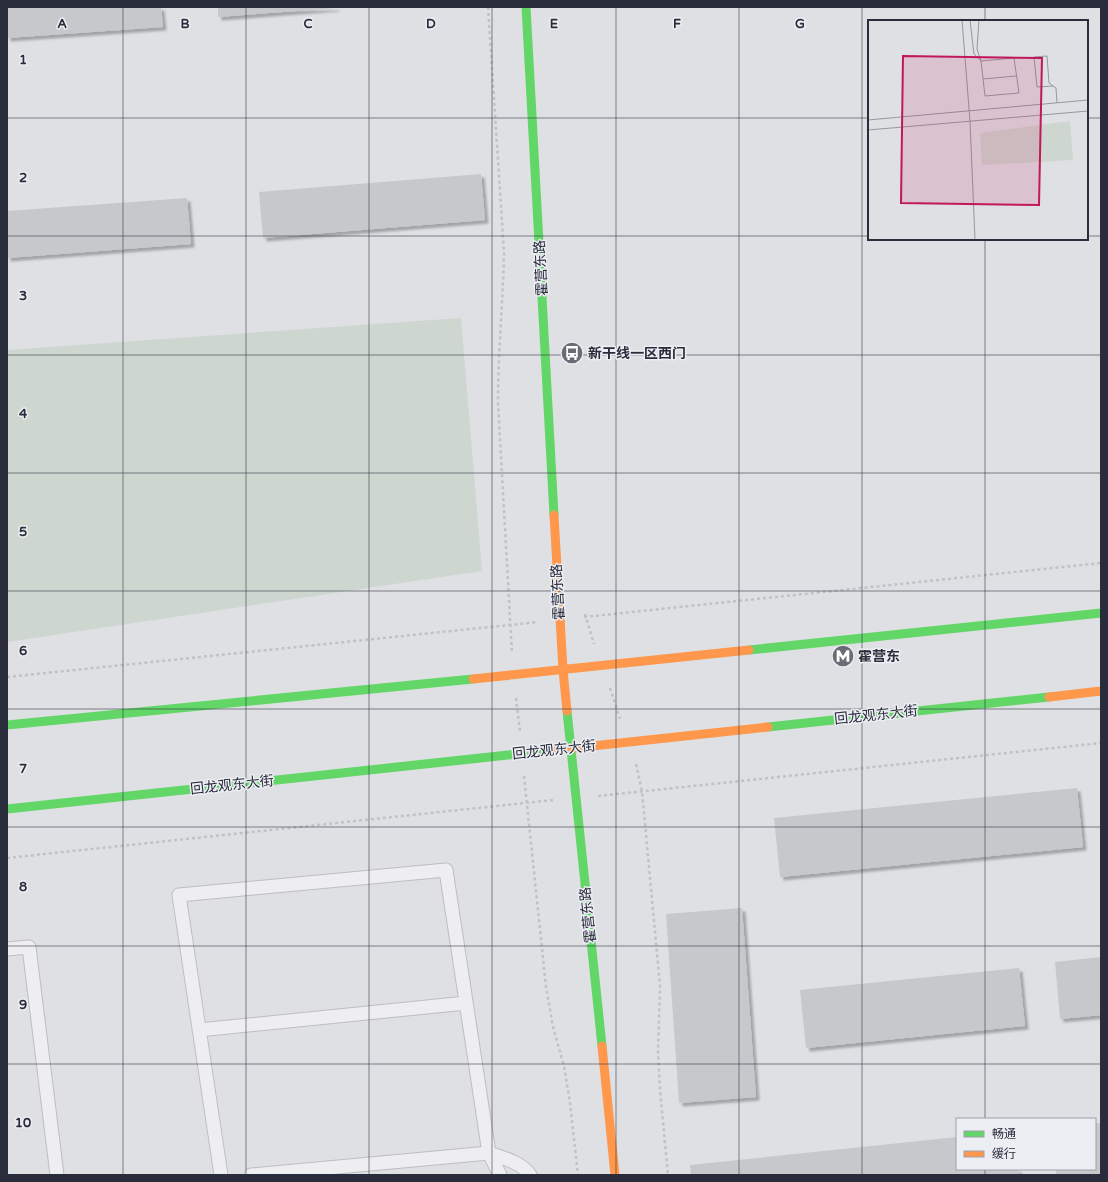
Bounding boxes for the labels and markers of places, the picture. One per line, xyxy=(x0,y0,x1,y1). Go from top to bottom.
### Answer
bus stop icon: 新干线一区西门 xyxy=(559,340,585,366)
place label: 新干线一区西门 xyxy=(588,345,686,362)
metro station icon: 霍营东 xyxy=(830,643,856,669)
place label: 霍营东 xyxy=(858,648,900,665)

